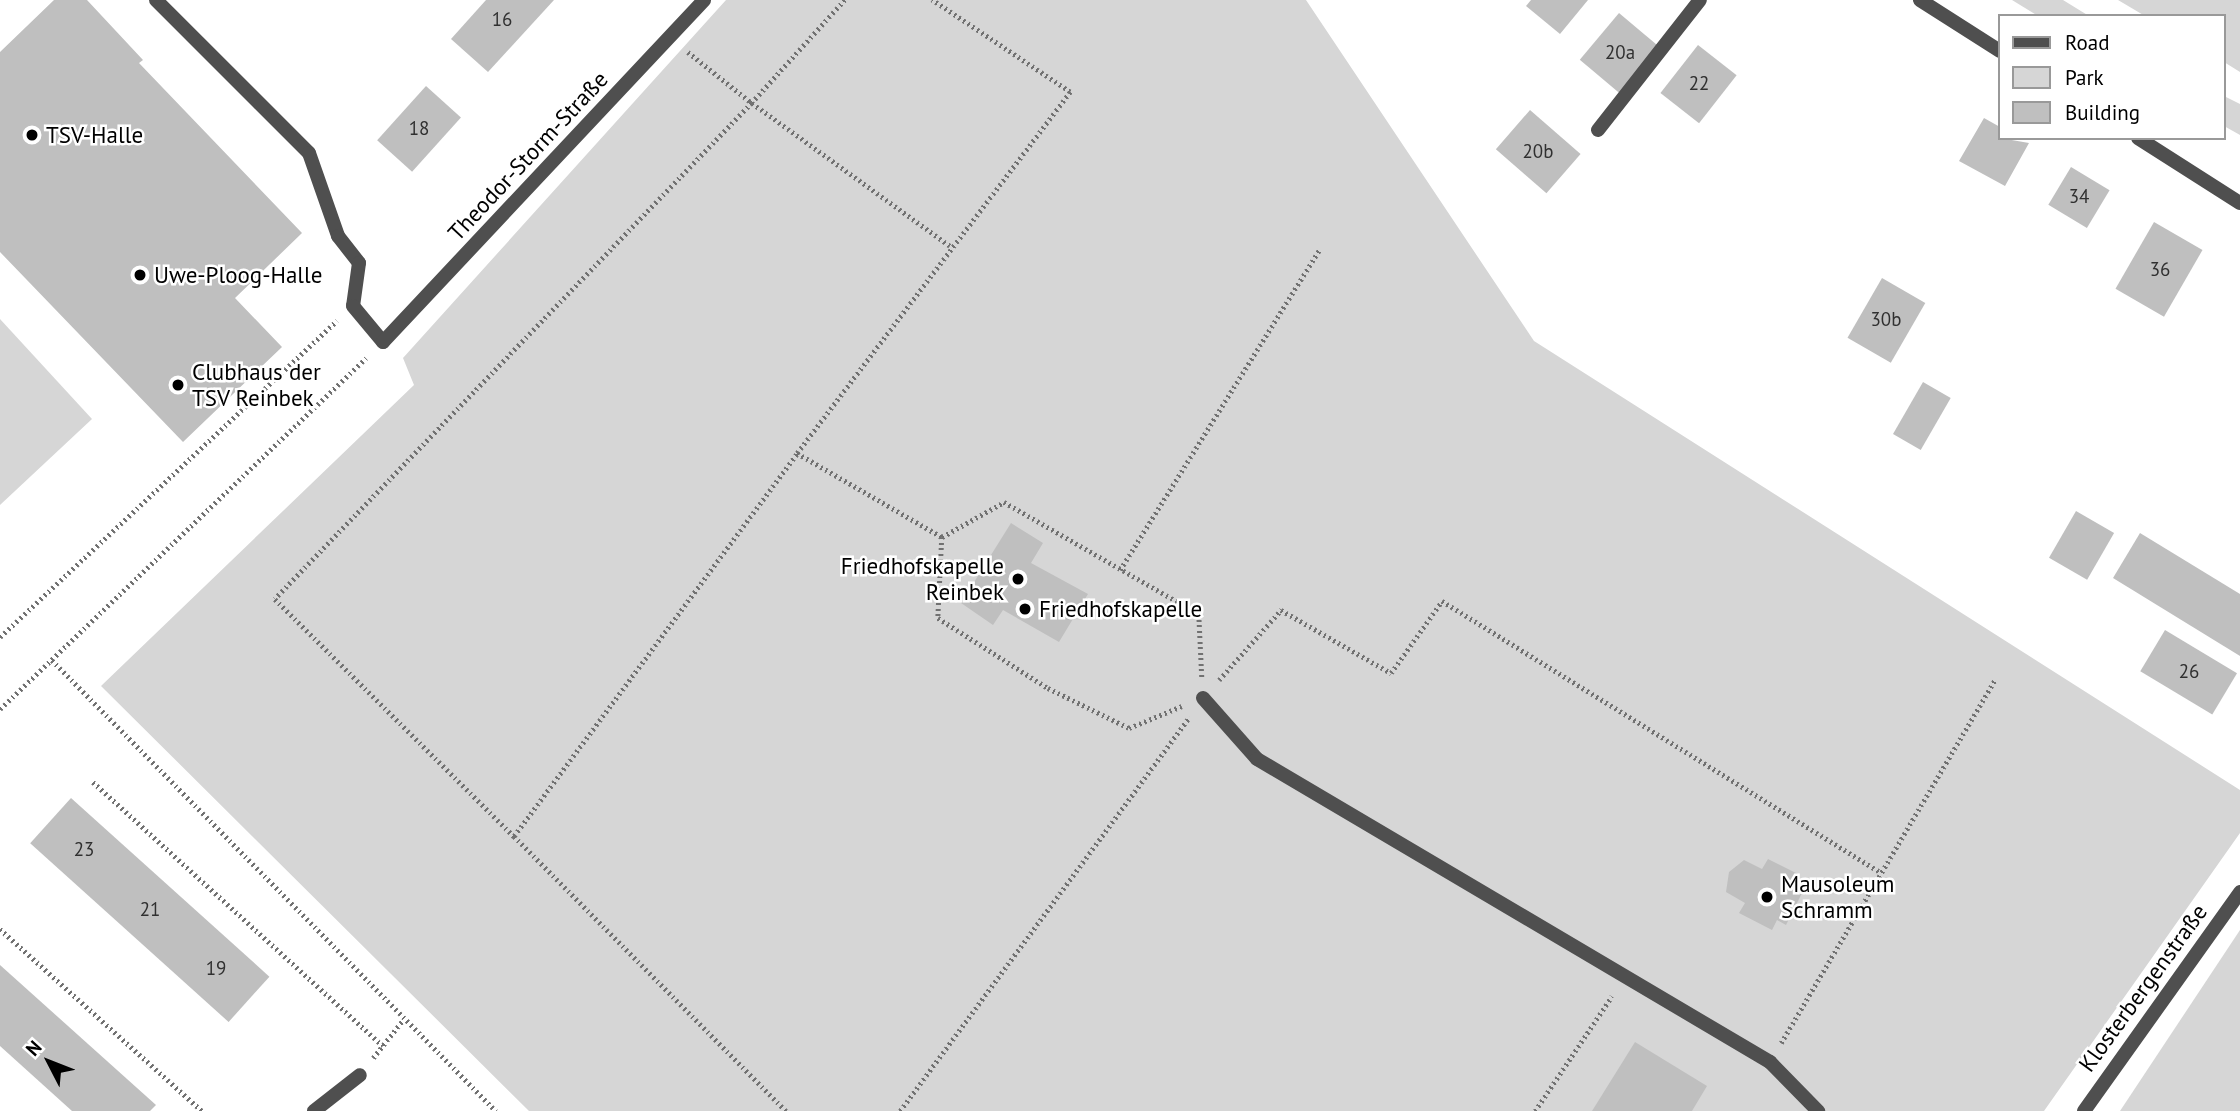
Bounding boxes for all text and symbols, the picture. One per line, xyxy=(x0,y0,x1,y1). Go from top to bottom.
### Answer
house number: 16 xyxy=(492,9,512,31)
legend xyxy=(1998,14,2226,140)
text: Road xyxy=(2065,29,2109,56)
house number: 20a xyxy=(1605,42,1635,64)
text: Park xyxy=(2065,64,2104,91)
street label: Theodor-Storm-Straße xyxy=(442,66,614,246)
house number: 22 xyxy=(1689,73,1709,95)
text: Building xyxy=(2065,99,2140,126)
house number: 18 xyxy=(409,118,429,140)
place label: TSV-Halle xyxy=(46,121,143,149)
marker: TSV-Halle xyxy=(24,127,40,143)
house number: 20b xyxy=(1523,141,1553,163)
house number: 34 xyxy=(2069,186,2089,208)
house number: 36 xyxy=(2150,259,2170,281)
place label: Uwe-Ploog-Halle xyxy=(154,261,322,289)
marker: Uwe-Ploog-Halle xyxy=(132,267,148,283)
house number: 30b xyxy=(1871,309,1901,331)
place label: Clubhaus der TSV Reinbek xyxy=(192,358,321,412)
marker: Clubhaus der TSV Reinbek xyxy=(170,377,186,393)
place label: Friedhofskapelle Reinbek xyxy=(841,552,1004,606)
marker: Friedhofskapelle Reinbek xyxy=(1010,571,1026,587)
place label: Friedhofskapelle xyxy=(1039,595,1202,623)
marker: Friedhofskapelle xyxy=(1017,601,1033,617)
house number: 26 xyxy=(2179,661,2199,683)
house number: 23 xyxy=(74,839,94,861)
place label: Mausoleum Schramm xyxy=(1781,870,1894,924)
marker: Mausoleum Schramm xyxy=(1759,889,1775,905)
house number: 21 xyxy=(140,899,160,921)
street label: Klosterbergenstraße xyxy=(2073,899,2213,1077)
house number: 19 xyxy=(206,958,226,980)
north arrow xyxy=(14,1027,84,1097)
text: N xyxy=(20,1035,46,1061)

